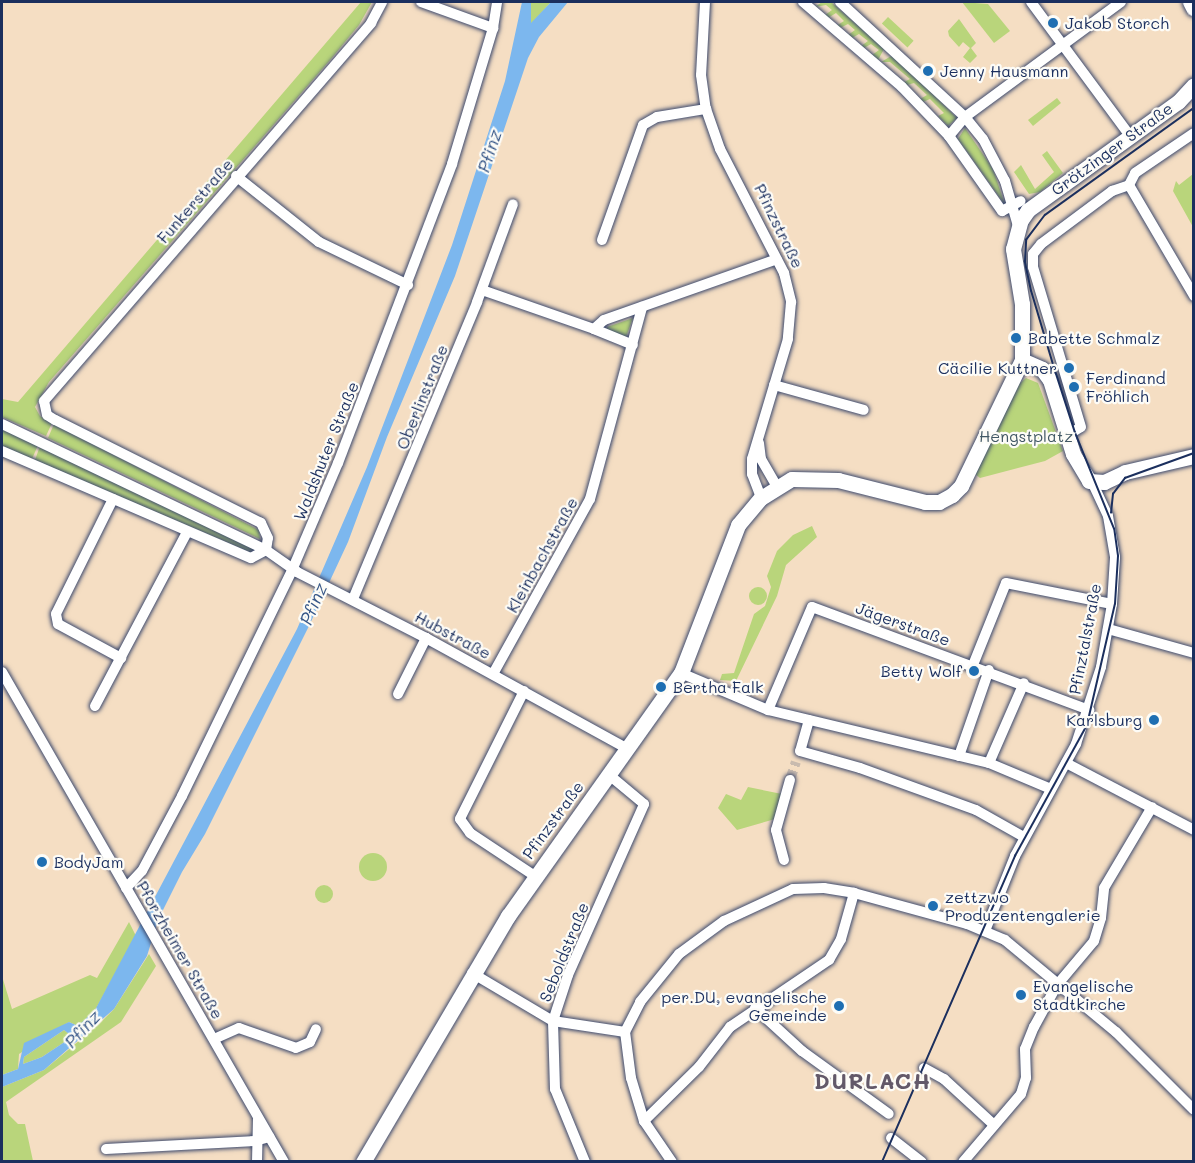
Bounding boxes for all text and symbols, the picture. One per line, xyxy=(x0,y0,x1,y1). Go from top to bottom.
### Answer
place label: Jakob Storch xyxy=(1065,13,1169,33)
marker: Jakob Storch xyxy=(1046,16,1060,30)
place label: Jenny Hausmann xyxy=(940,61,1068,81)
marker: Jenny Hausmann xyxy=(921,64,935,78)
street label: Grötzinger Straße xyxy=(1047,98,1177,200)
water label: Pfinz xyxy=(472,127,506,175)
street label: Funkerstraße xyxy=(153,155,237,247)
street label: Pfinzstraße xyxy=(750,181,808,271)
place label: Babette Schmalz xyxy=(1028,328,1160,348)
marker: Babette Schmalz xyxy=(1009,331,1023,345)
street label: Oberlinstraße xyxy=(392,342,452,452)
place label: Cäcilie Kuttner xyxy=(938,358,1057,378)
marker: Cäcilie Kuttner xyxy=(1062,361,1076,375)
place label: Ferdinand Fröhlich xyxy=(1086,368,1166,406)
street label: Waldshuter Straße xyxy=(289,379,363,523)
marker: Ferdinand Fröhlich xyxy=(1067,380,1081,394)
park label: Hengstplatz xyxy=(979,426,1073,446)
street label: Kleinbachstraße xyxy=(502,494,582,616)
water label: Pfinz xyxy=(295,580,331,628)
street label: Pfinztalstraße xyxy=(1065,582,1105,696)
street label: Jägerstraße xyxy=(853,598,953,650)
street label: Hubstraße xyxy=(412,607,494,663)
place label: Betty Wolf xyxy=(881,661,962,681)
marker: Betty Wolf xyxy=(967,664,981,678)
place label: Bertha Falk xyxy=(673,677,763,697)
marker: Bertha Falk xyxy=(654,680,668,694)
place label: Karlsburg xyxy=(1066,710,1142,730)
marker: Karlsburg xyxy=(1147,713,1161,727)
street label: Pfinzstraße xyxy=(518,777,588,863)
place label: BodyJam xyxy=(54,852,123,872)
marker: BodyJam xyxy=(35,855,49,869)
street label: Pforzheimer Straße xyxy=(133,878,227,1022)
place label: zettzwo Produzentengalerie xyxy=(945,887,1101,925)
street label: Seboldstraße xyxy=(535,899,593,1005)
marker: zettzwo Produzentengalerie xyxy=(926,899,940,913)
place label: Evangelische Stadtkirche xyxy=(1033,976,1134,1014)
place label: per.DU, evangelische Gemeinde xyxy=(661,987,827,1025)
marker: Evangelische Stadtkirche xyxy=(1014,988,1028,1002)
marker: per.DU, evangelische Gemeinde xyxy=(832,999,846,1013)
water label: Pfinz xyxy=(59,1006,105,1052)
district label: DURLACH xyxy=(814,1068,932,1094)

